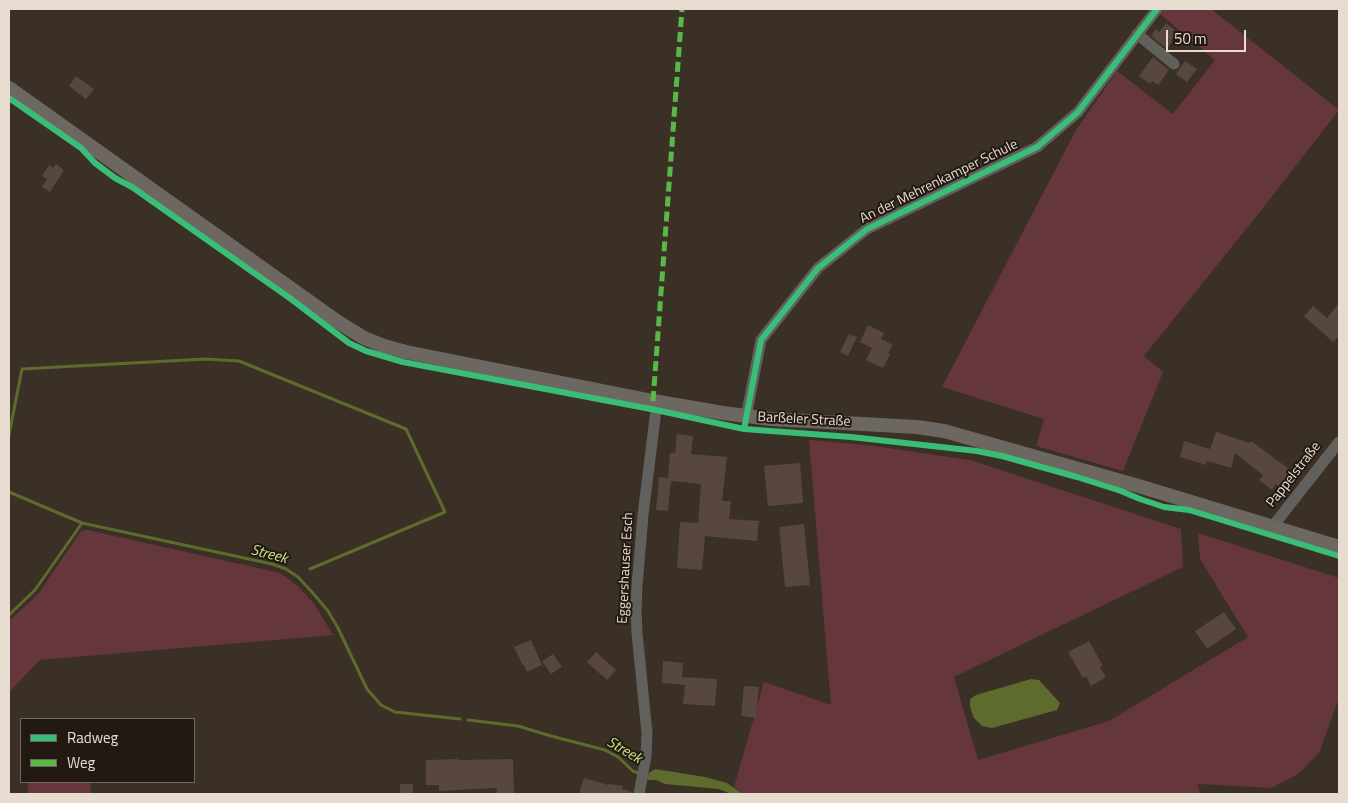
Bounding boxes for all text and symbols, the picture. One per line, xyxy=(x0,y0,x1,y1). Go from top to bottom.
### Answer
scale bar xyxy=(1168,20,1248,52)
text: 50 m xyxy=(1174,27,1207,50)
street label: An der Mehrenkamper Schule xyxy=(857,136,1021,228)
street label: Barßeler Straße xyxy=(757,409,851,431)
street label: Pappelstraße xyxy=(1263,439,1325,511)
street label: Eggershauser Esch xyxy=(615,512,637,624)
water label: Streek xyxy=(249,541,289,569)
legend xyxy=(20,718,195,783)
text: Radweg xyxy=(67,726,118,749)
water label: Streek xyxy=(603,734,645,768)
text: Weg xyxy=(67,751,95,774)

